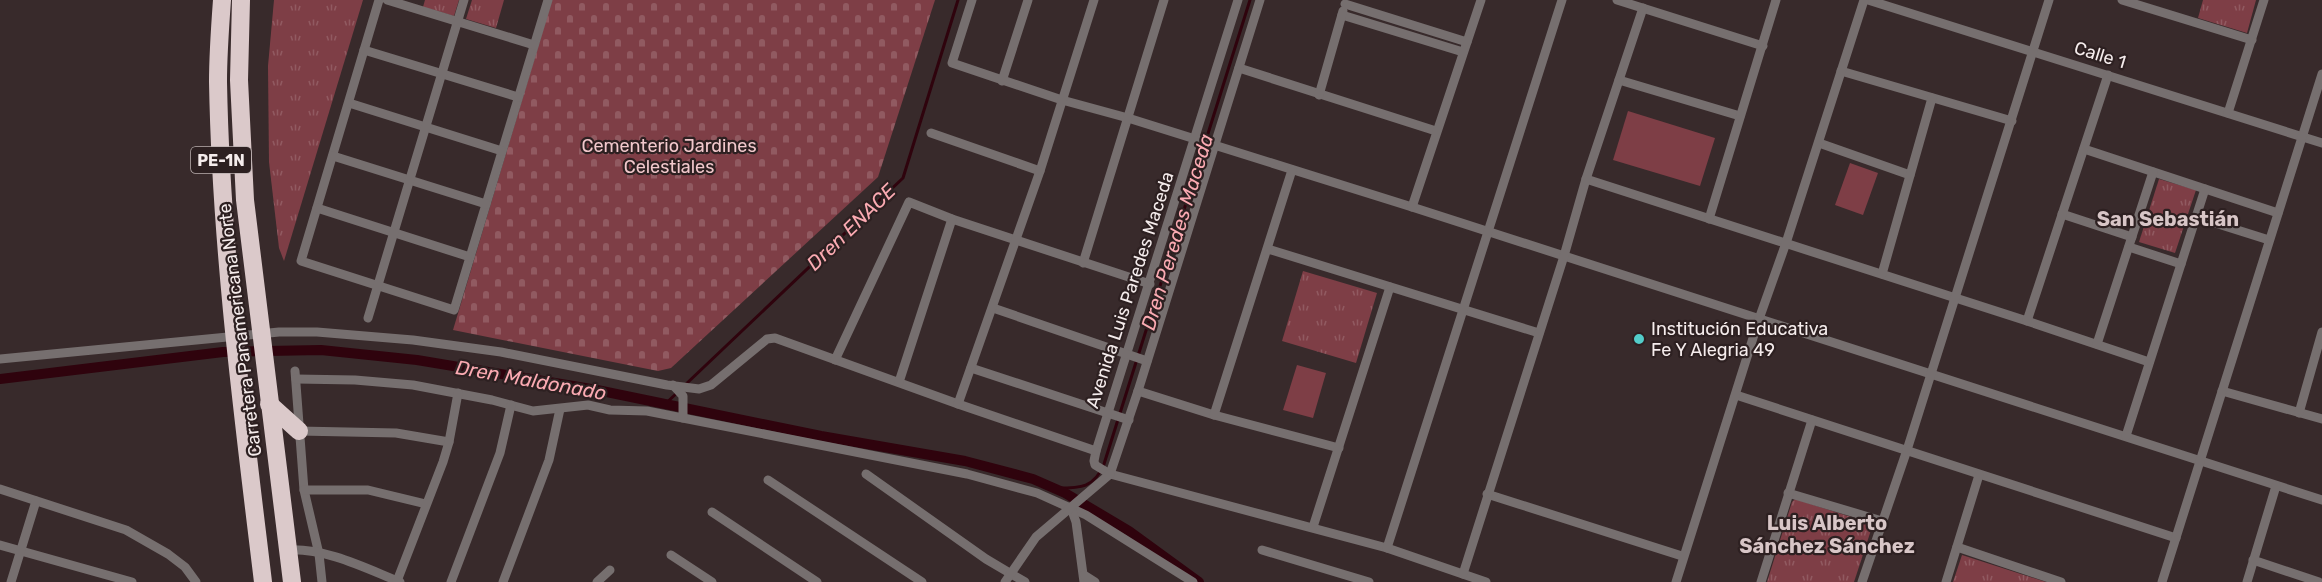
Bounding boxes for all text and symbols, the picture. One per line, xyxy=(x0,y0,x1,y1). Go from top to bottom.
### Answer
street label: Calle 1 xyxy=(2072,37,2128,73)
water label: Dren Peredes Maceda xyxy=(1136,131,1218,333)
park label: Cementerio Jardines Celestiales xyxy=(581,135,757,178)
road number: PE-1N xyxy=(191,147,251,173)
street label: Avenida Luis Paredes Maceda xyxy=(1081,169,1179,411)
water label: Dren ENACE xyxy=(802,178,901,275)
street label: Carretera Panamericana Norte xyxy=(214,202,266,458)
district label: San Sebastián xyxy=(2097,207,2239,231)
place label: Institución Educativa Fe Y Alegria 49 xyxy=(1651,318,1828,361)
marker: Institución Educativa Fe Y Alegria 49 xyxy=(1632,332,1646,346)
water label: Dren Maldonado xyxy=(454,355,608,405)
district label: Luis Alberto Sánchez Sánchez xyxy=(1739,511,1915,558)

